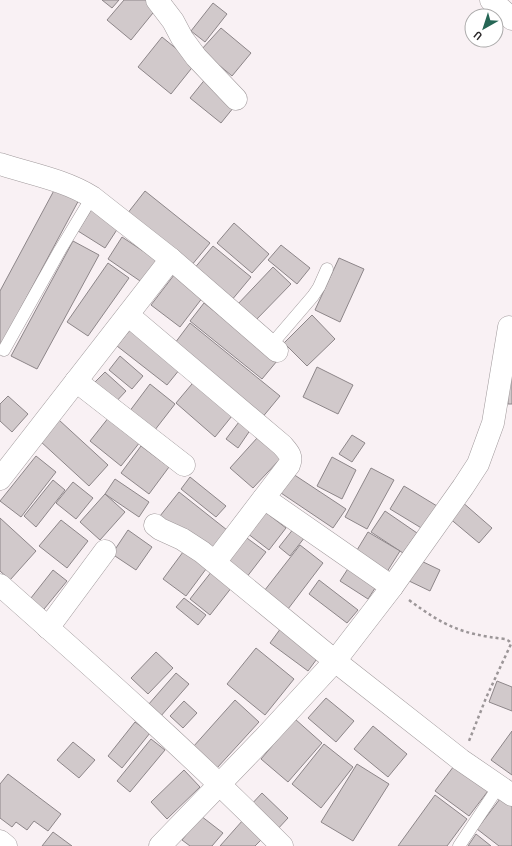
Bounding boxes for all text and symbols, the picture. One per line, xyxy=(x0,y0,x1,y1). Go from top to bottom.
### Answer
north arrow xyxy=(464,8,504,48)
text: U xyxy=(471,28,485,43)

